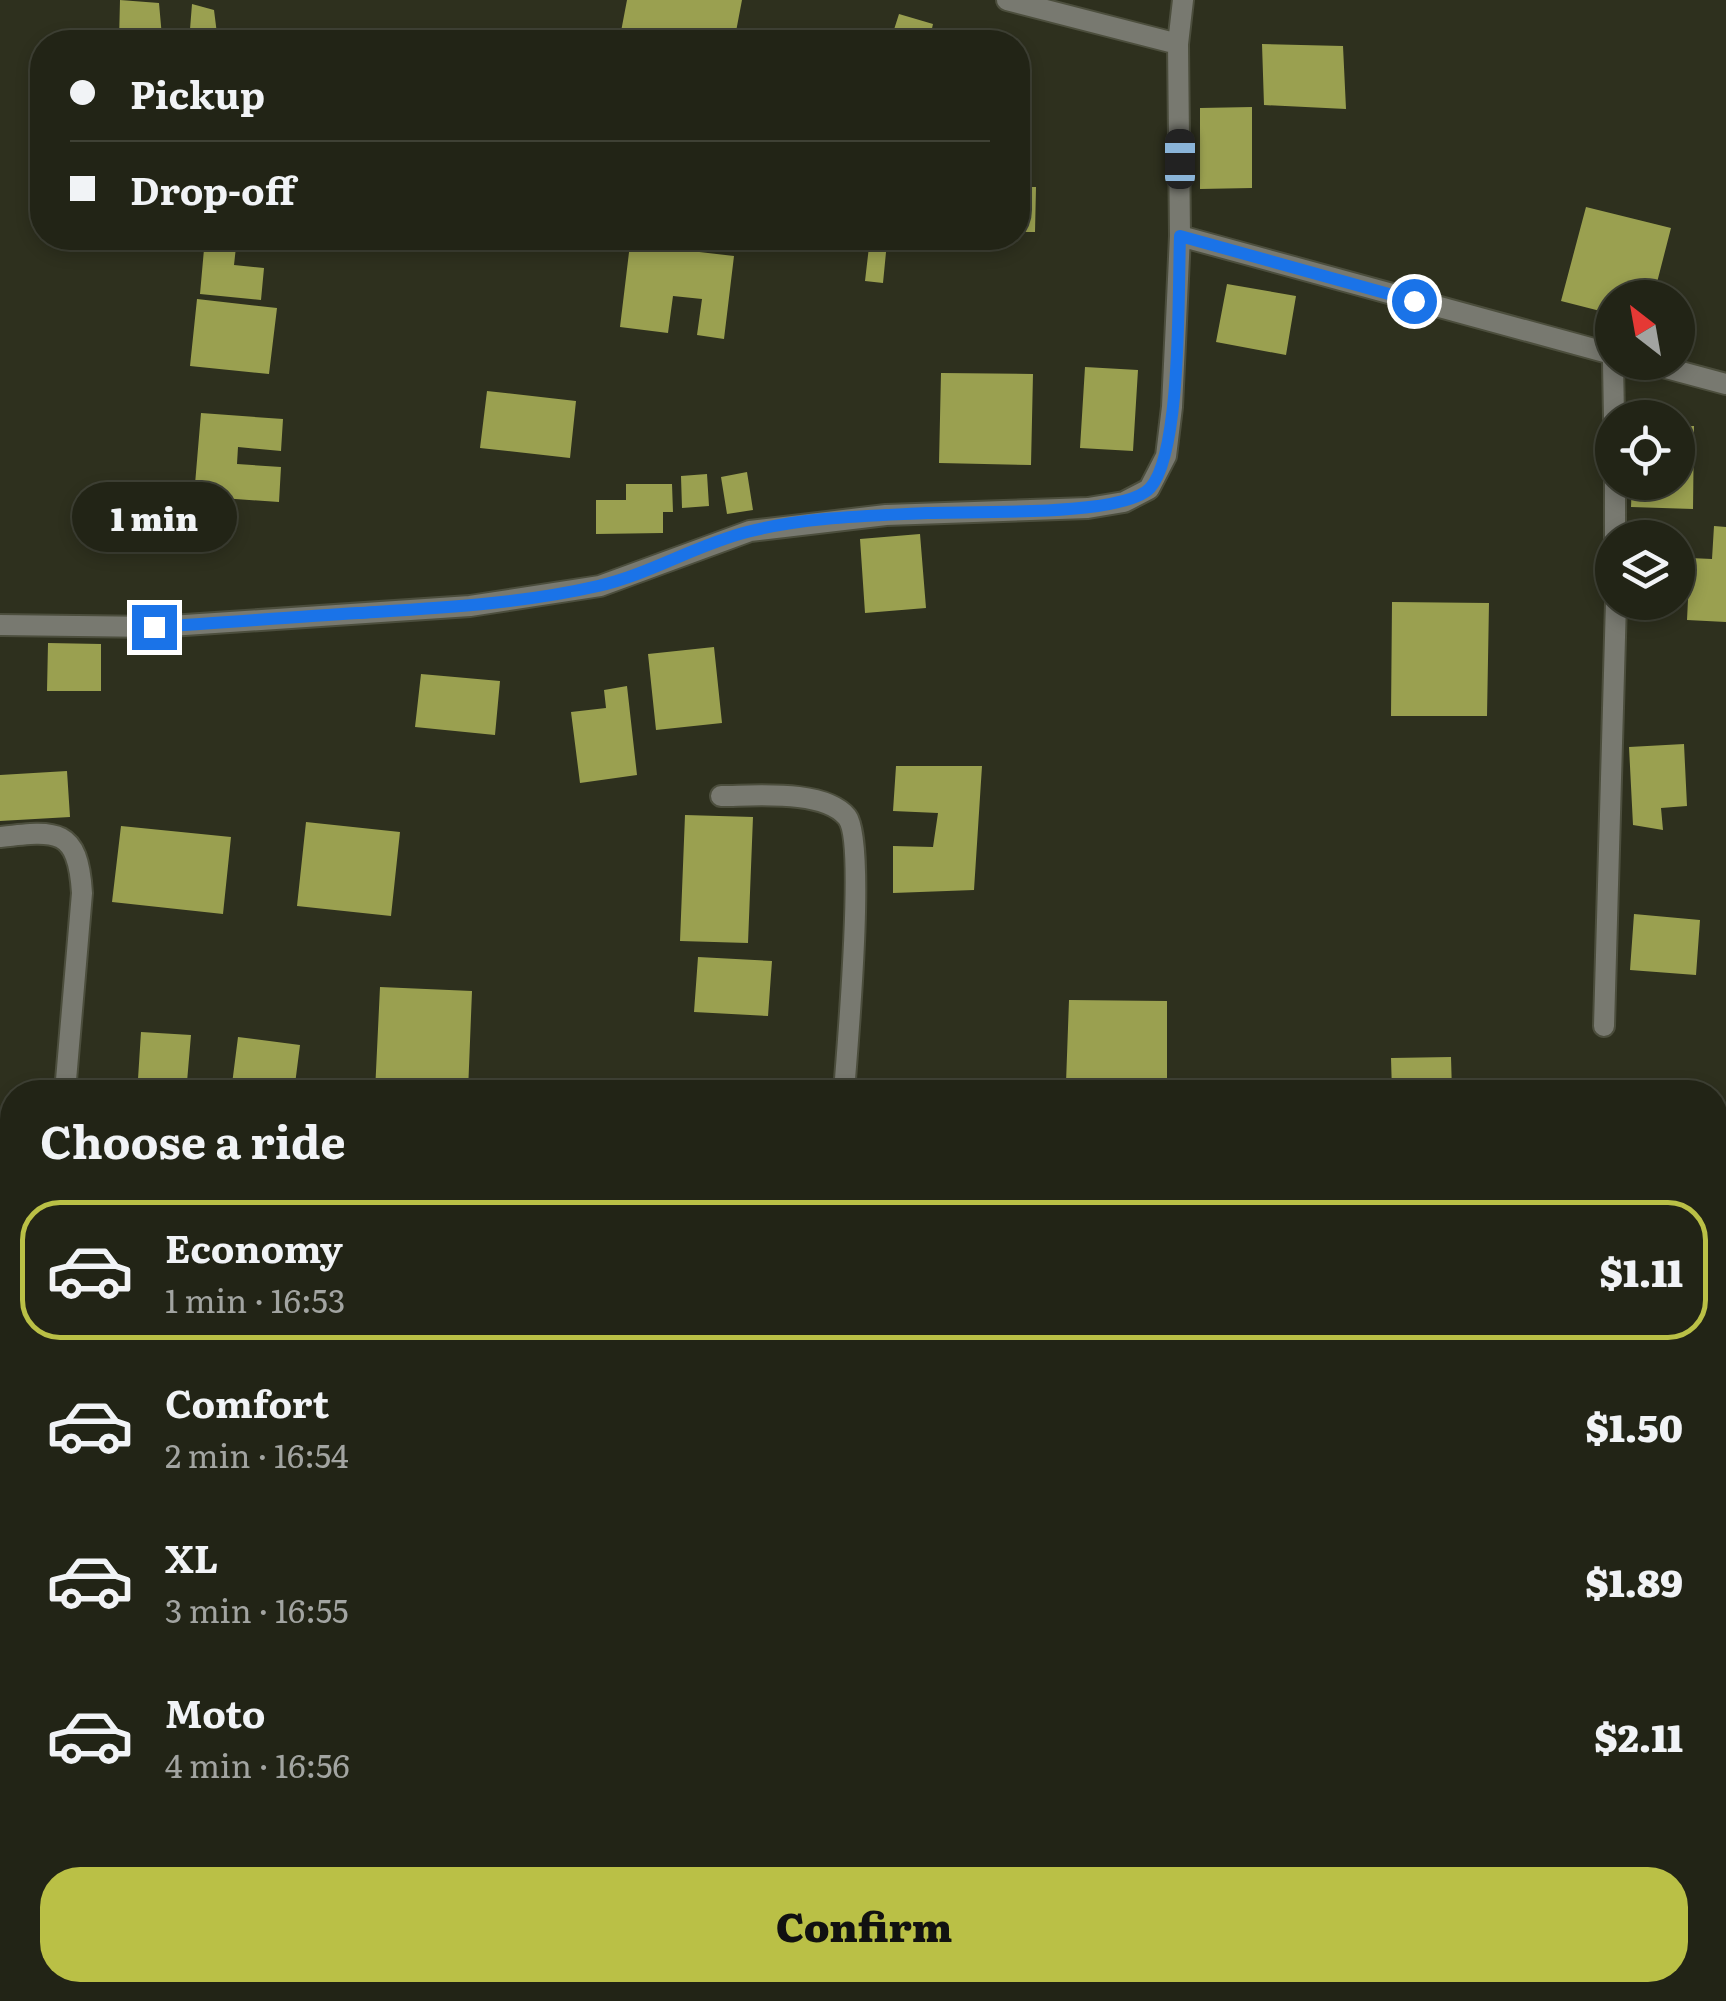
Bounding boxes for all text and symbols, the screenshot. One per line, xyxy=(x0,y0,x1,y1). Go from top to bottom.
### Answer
text: Pickup xyxy=(130,64,265,121)
car xyxy=(1165,129,1195,189)
text: Drop-off xyxy=(130,160,295,217)
route start xyxy=(1392,279,1437,324)
north arrow xyxy=(1595,280,1695,380)
map controls xyxy=(1595,280,1695,620)
button: locate xyxy=(1595,400,1695,500)
callout: 1 min xyxy=(72,482,236,552)
text: 1 min xyxy=(111,493,198,541)
button: layers xyxy=(1595,520,1695,620)
route end xyxy=(132,605,177,650)
text: Choose a ride xyxy=(40,1106,346,1173)
text: Economy xyxy=(165,1218,343,1275)
icon: car xyxy=(45,1225,135,1315)
text: $1.11 xyxy=(1600,1242,1683,1299)
text: 1 min · 16:53 xyxy=(165,1275,345,1323)
text: Comfort xyxy=(165,1373,329,1430)
icon: car xyxy=(45,1380,135,1470)
text: $1.50 xyxy=(1586,1397,1683,1454)
text: 2 min · 16:54 xyxy=(165,1430,349,1478)
text: XL xyxy=(165,1528,218,1585)
icon: car xyxy=(45,1535,135,1625)
text: $1.89 xyxy=(1585,1552,1683,1609)
text: 3 min · 16:55 xyxy=(165,1585,348,1633)
text: Moto xyxy=(165,1683,265,1740)
icon: car xyxy=(45,1690,135,1780)
text: $2.11 xyxy=(1594,1707,1683,1764)
text: 4 min · 16:56 xyxy=(165,1740,350,1788)
button: Confirm xyxy=(40,1867,1688,1982)

